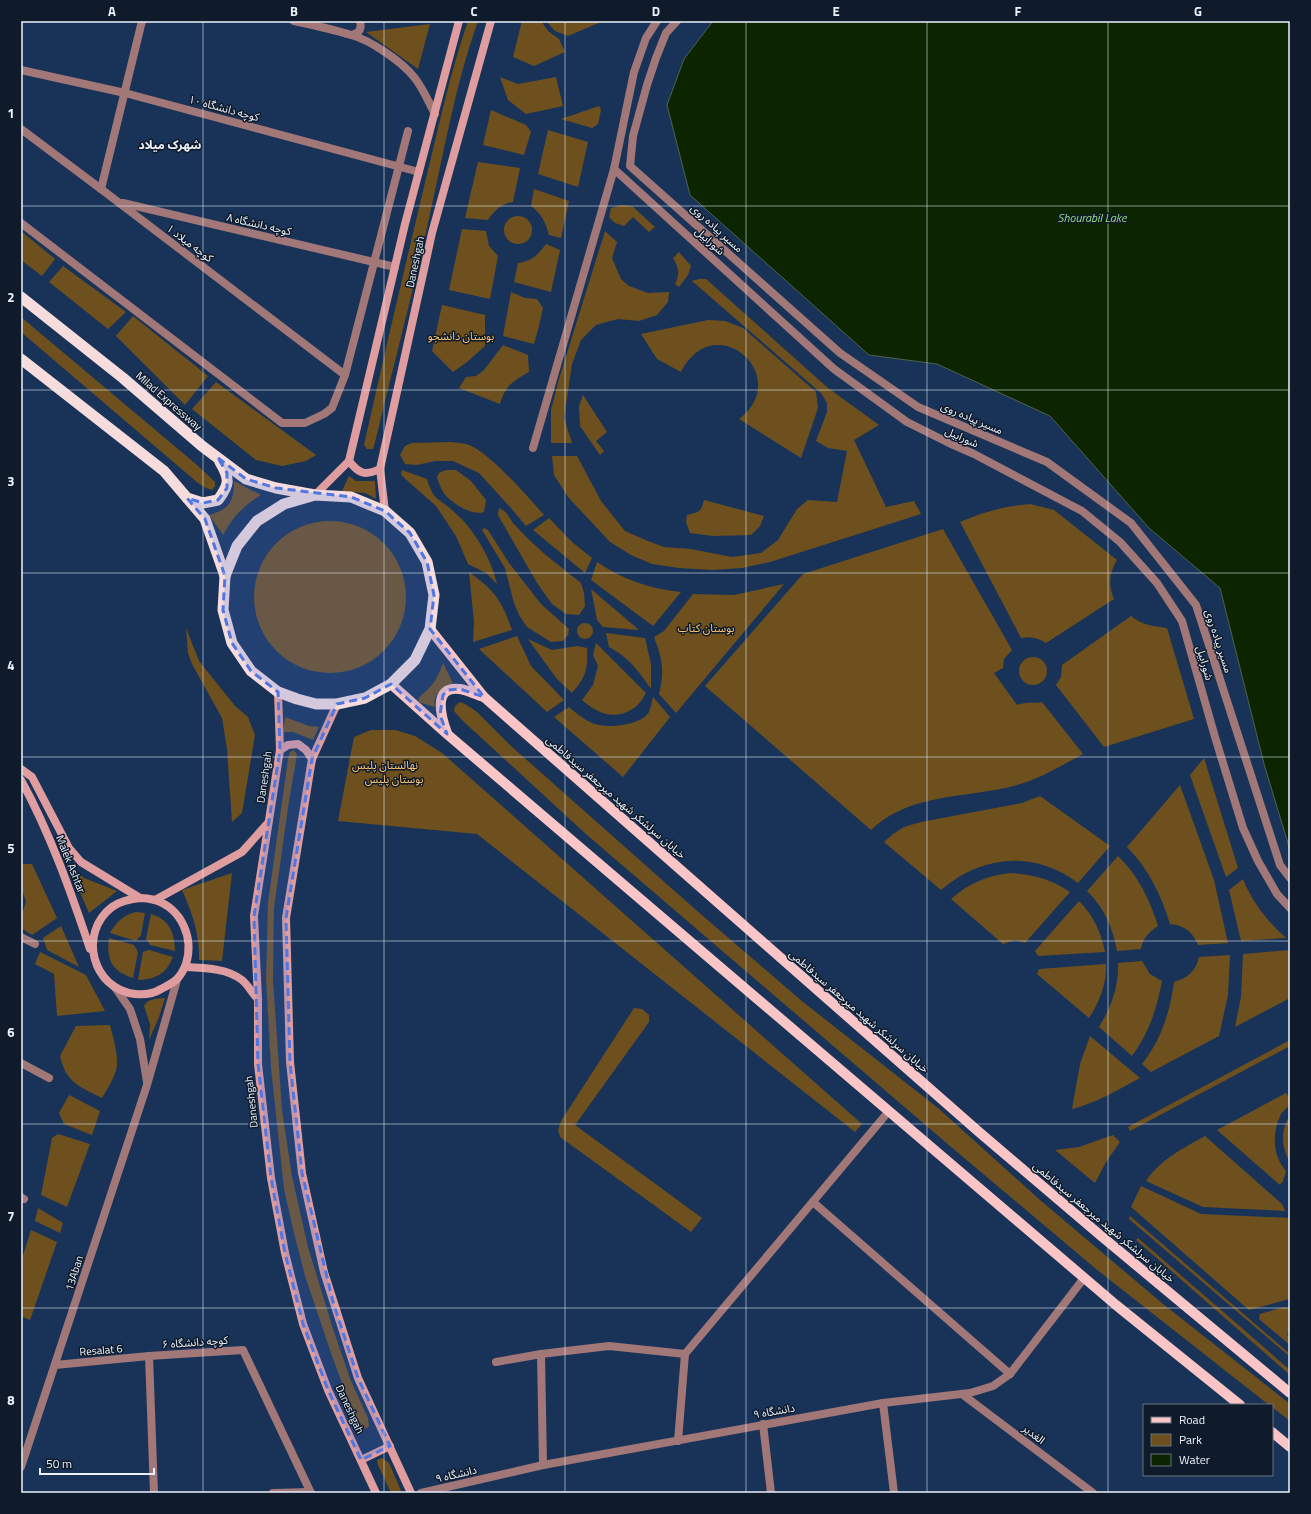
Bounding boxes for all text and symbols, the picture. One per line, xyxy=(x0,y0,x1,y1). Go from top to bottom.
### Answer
text: A xyxy=(108,1,116,21)
text: B xyxy=(290,1,298,21)
text: C xyxy=(470,1,478,21)
text: D xyxy=(652,1,660,21)
text: E xyxy=(832,1,840,21)
text: F xyxy=(1015,1,1022,21)
text: G xyxy=(1194,1,1202,21)
street label: کوچه دانشگاه ۱۰ xyxy=(187,91,261,125)
text: 1 xyxy=(7,103,15,123)
district label: شهرک میلاد xyxy=(139,135,202,154)
street label: مسیر پیاده روی xyxy=(687,200,747,256)
water label: Shourabil Lake xyxy=(1058,208,1128,227)
street label: کوچه دانشگاه ۸ xyxy=(225,209,293,239)
street label: کوچه میلاد ۱ xyxy=(163,220,217,266)
street label: شورابیل xyxy=(692,223,729,259)
street label: Daneshgah xyxy=(402,235,428,289)
text: 2 xyxy=(7,287,15,307)
park label: بوستان دانشجو xyxy=(428,328,494,344)
street label: Milad Expressway xyxy=(132,368,206,435)
street label: مسیر پیاده روی xyxy=(938,398,1006,438)
street label: شورابیل xyxy=(943,423,982,452)
text: 3 xyxy=(7,471,15,491)
street label: مسیر پیاده روی xyxy=(1201,607,1237,675)
park label: بوستان کتاب xyxy=(678,620,734,636)
street label: شورابیل xyxy=(1192,644,1218,683)
text: 4 xyxy=(7,655,15,675)
street label: خیابان سرلشکر شهید میرجعفر سیدفاطمی xyxy=(543,732,690,863)
street label: Daneshgah xyxy=(252,750,276,804)
park label: نهالستان پلیس xyxy=(352,757,418,773)
park label: بوستان پلیس xyxy=(365,771,423,787)
street label: Malek Ashtar xyxy=(52,833,90,896)
text: 5 xyxy=(7,838,15,858)
street label: خیابان سرلشکر شهید میرجعفر سیدفاطمی xyxy=(786,946,933,1077)
text: 6 xyxy=(7,1022,15,1042)
street label: Daneshgah xyxy=(240,1075,262,1129)
street label: خیابان سرلشکر شهید میرجعفر سیدفاطمی xyxy=(1030,1158,1179,1286)
text: 7 xyxy=(7,1206,15,1226)
street label: 13Aban xyxy=(61,1253,87,1293)
street label: کوچه دانشگاه ۶ xyxy=(161,1332,229,1352)
street label: Resalat 6 xyxy=(79,1340,123,1360)
street label: Daneshgah xyxy=(332,1382,368,1436)
text: 8 xyxy=(7,1390,15,1410)
street label: دانشگاه ۹ xyxy=(752,1399,796,1423)
legend xyxy=(1143,1404,1273,1476)
text: Road xyxy=(1179,1410,1205,1429)
street label: الغدیر xyxy=(1019,1420,1049,1448)
text: Park xyxy=(1179,1430,1202,1449)
scale bar xyxy=(40,1450,154,1476)
text: Water xyxy=(1179,1450,1210,1469)
text: 50 m xyxy=(46,1454,72,1473)
street label: دانشگاه ۹ xyxy=(434,1461,478,1487)

